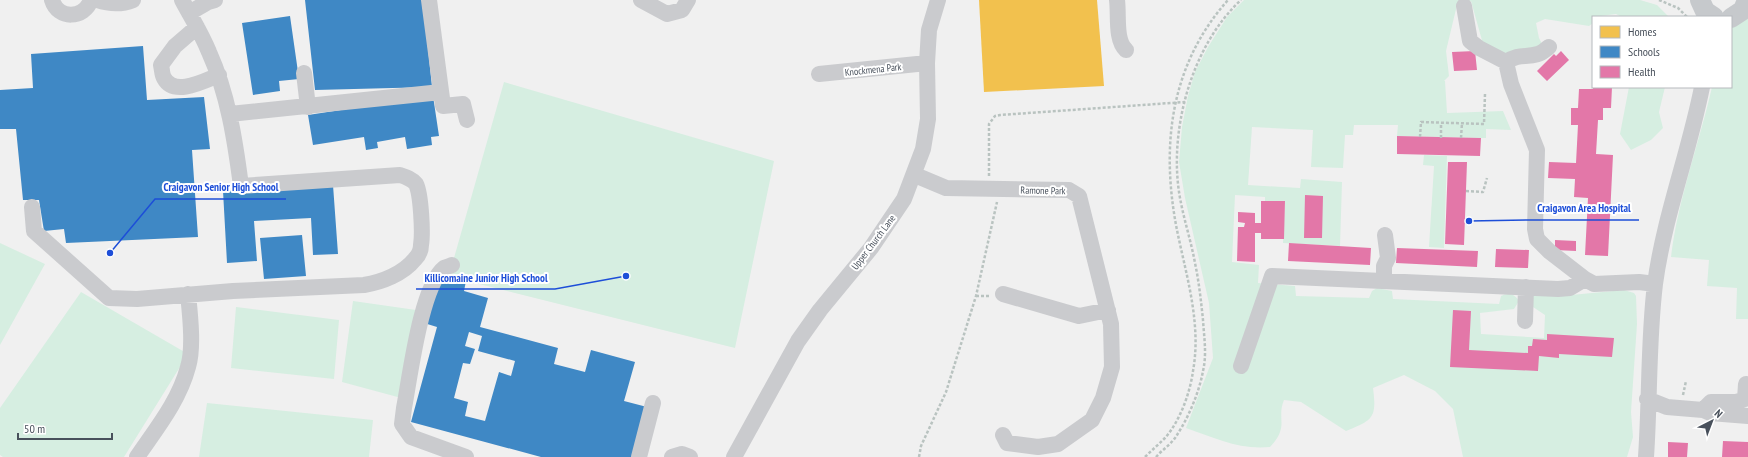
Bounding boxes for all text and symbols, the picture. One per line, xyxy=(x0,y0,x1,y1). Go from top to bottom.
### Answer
legend xyxy=(1592,16,1732,88)
text: Homes xyxy=(1628,24,1656,39)
text: Schools xyxy=(1628,44,1660,59)
street label: Knockmena Park xyxy=(844,60,902,79)
text: Health xyxy=(1628,64,1656,79)
callout: Craigavon Senior High School xyxy=(155,176,286,199)
text: Craigavon Senior High School xyxy=(164,180,279,194)
street label: Ramone Park xyxy=(1020,184,1066,197)
callout: Craigavon Area Hospital xyxy=(1530,197,1639,220)
text: Craigavon Area Hospital xyxy=(1537,201,1631,215)
street label: Upper Church Lane xyxy=(848,212,898,272)
callout: Killicomaine Junior High School xyxy=(416,266,555,289)
text: Killicomaine Junior High School xyxy=(424,271,548,285)
north arrow xyxy=(1692,401,1732,441)
text: N xyxy=(1712,406,1726,421)
scale bar xyxy=(18,415,112,441)
text: 50 m xyxy=(24,421,45,436)

